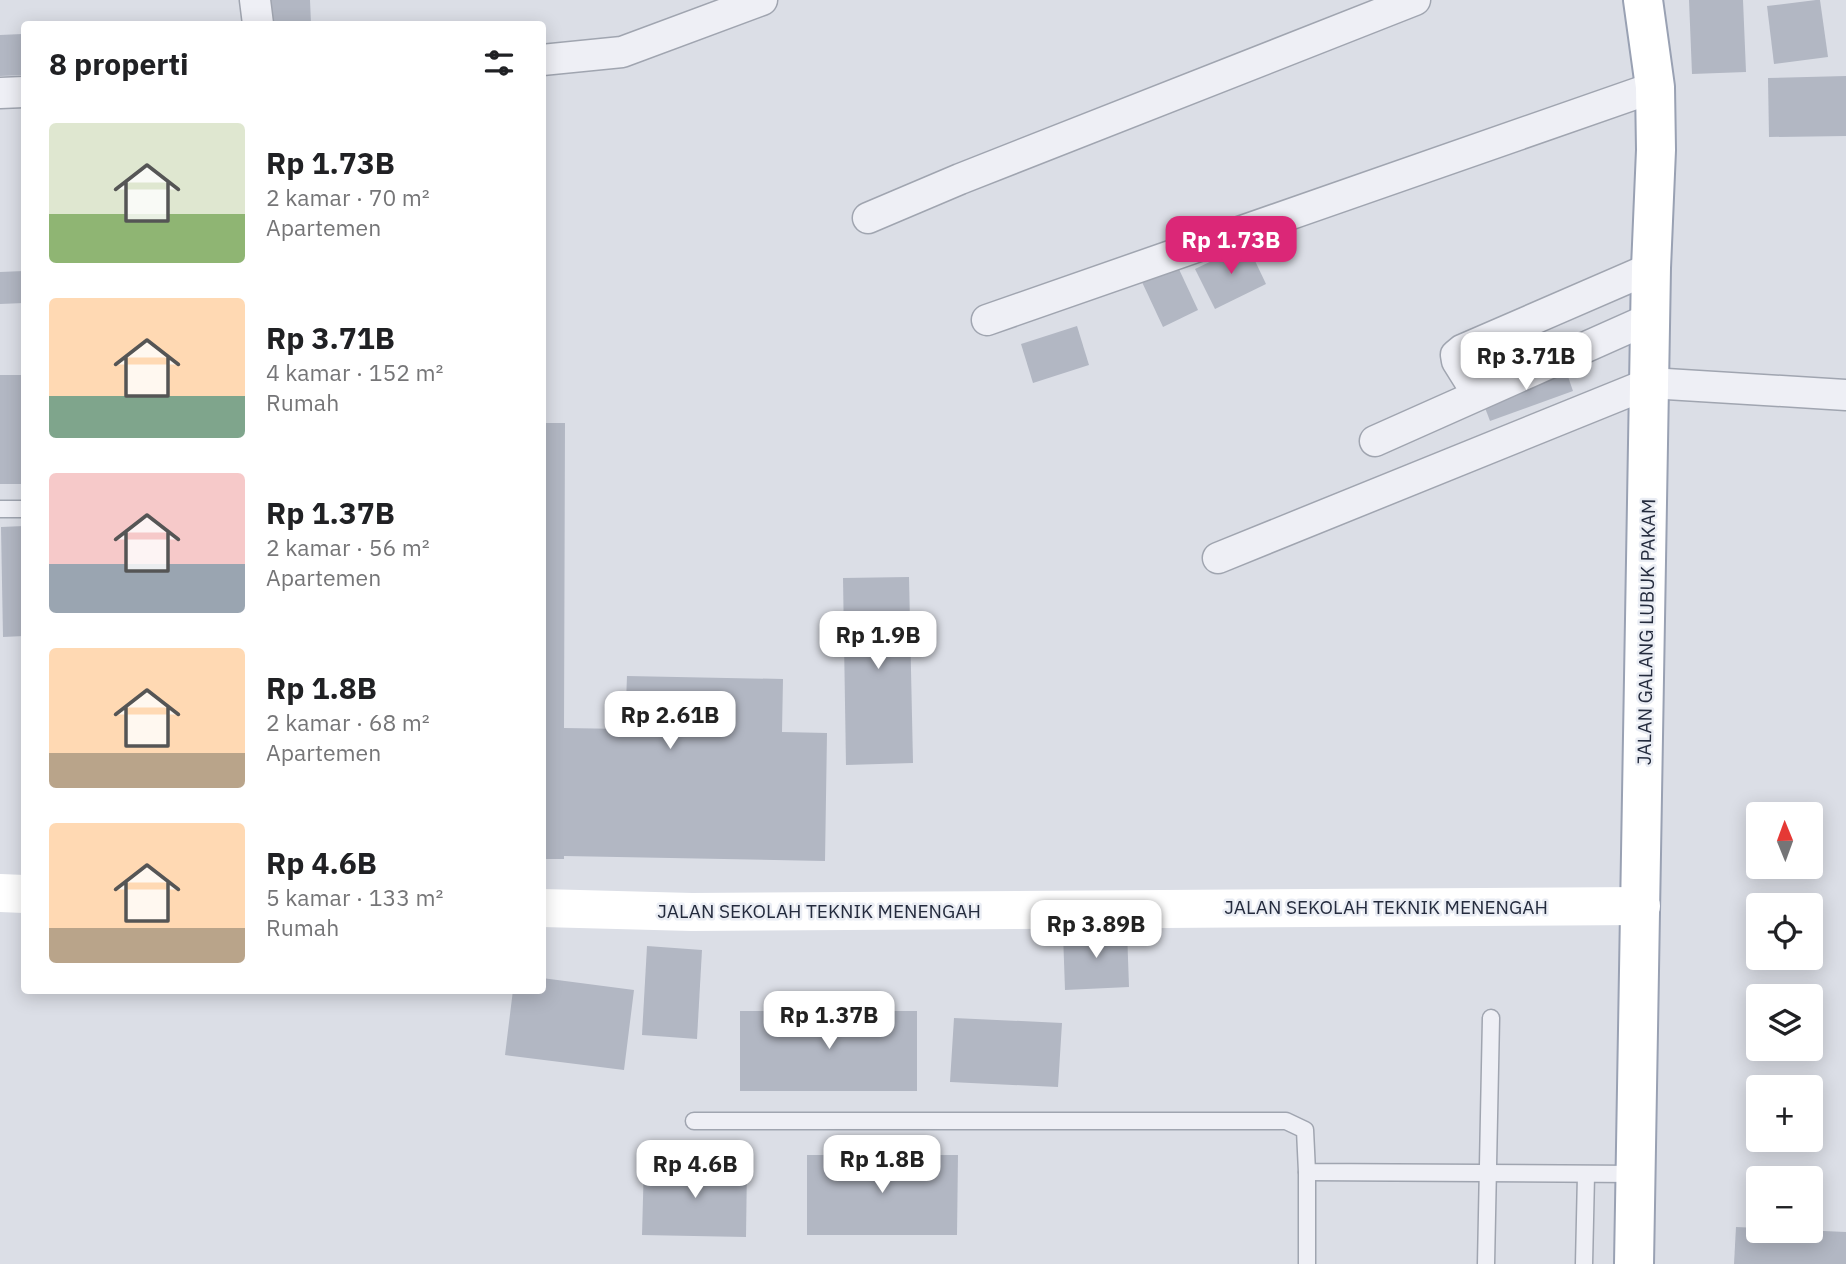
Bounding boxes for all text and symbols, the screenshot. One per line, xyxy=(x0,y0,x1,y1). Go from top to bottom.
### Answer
text: 8 properti xyxy=(49,44,189,83)
icon: filters xyxy=(480,44,518,82)
text: Rp 1.73B xyxy=(266,143,395,182)
icon: home xyxy=(105,151,189,235)
text: 2 kamar · 70 m² xyxy=(266,182,430,212)
text: Apartemen xyxy=(266,212,381,242)
pin: Rp 1.73B xyxy=(1159,216,1303,276)
text: Rp 1.73B xyxy=(1182,224,1280,254)
text: Rp 3.71B xyxy=(266,318,395,357)
icon: home xyxy=(105,326,189,410)
pin: Rp 3.71B xyxy=(1454,332,1598,392)
text: Rp 3.71B xyxy=(1477,340,1575,370)
text: 4 kamar · 152 m² xyxy=(266,357,444,387)
text: Rumah xyxy=(266,387,339,417)
text: Rp 1.37B xyxy=(266,493,395,532)
street label: JALAN GALANG LUBUK PAKAM xyxy=(1632,499,1660,765)
icon: home xyxy=(105,501,189,585)
text: 2 kamar · 56 m² xyxy=(266,532,430,562)
text: Apartemen xyxy=(266,562,381,592)
pin: Rp 1.9B xyxy=(813,612,943,671)
text: Rp 1.9B xyxy=(836,619,921,649)
text: Rp 1.8B xyxy=(266,668,377,707)
icon: home xyxy=(105,676,189,760)
pin: Rp 2.61B xyxy=(598,692,742,751)
text: Rp 2.61B xyxy=(621,699,719,729)
text: 2 kamar · 68 m² xyxy=(266,707,430,737)
text: Apartemen xyxy=(266,737,381,767)
north arrow xyxy=(1746,802,1824,878)
map controls xyxy=(1746,802,1823,1243)
text: Rp 4.6B xyxy=(266,843,377,882)
icon: home xyxy=(105,851,189,935)
text: 5 kamar · 133 m² xyxy=(266,882,444,912)
button: locate xyxy=(1746,893,1823,970)
street label: JALAN SEKOLAH TEKNIK MENENGAH xyxy=(1224,895,1548,919)
street label: JALAN SEKOLAH TEKNIK MENENGAH xyxy=(657,899,981,923)
pin: Rp 3.89B xyxy=(1024,900,1168,960)
text: Rp 3.89B xyxy=(1047,908,1145,938)
text: Rumah xyxy=(266,912,339,942)
button: layers xyxy=(1746,984,1823,1061)
pin: Rp 1.37B xyxy=(757,992,901,1051)
text: Rp 1.37B xyxy=(780,999,878,1029)
button: + xyxy=(1746,1075,1823,1152)
pin: Rp 1.8B xyxy=(817,1136,947,1195)
pin: Rp 4.6B xyxy=(630,1140,760,1200)
text: Rp 1.8B xyxy=(840,1143,925,1173)
text: Rp 4.6B xyxy=(653,1148,738,1178)
button: − xyxy=(1746,1166,1823,1243)

